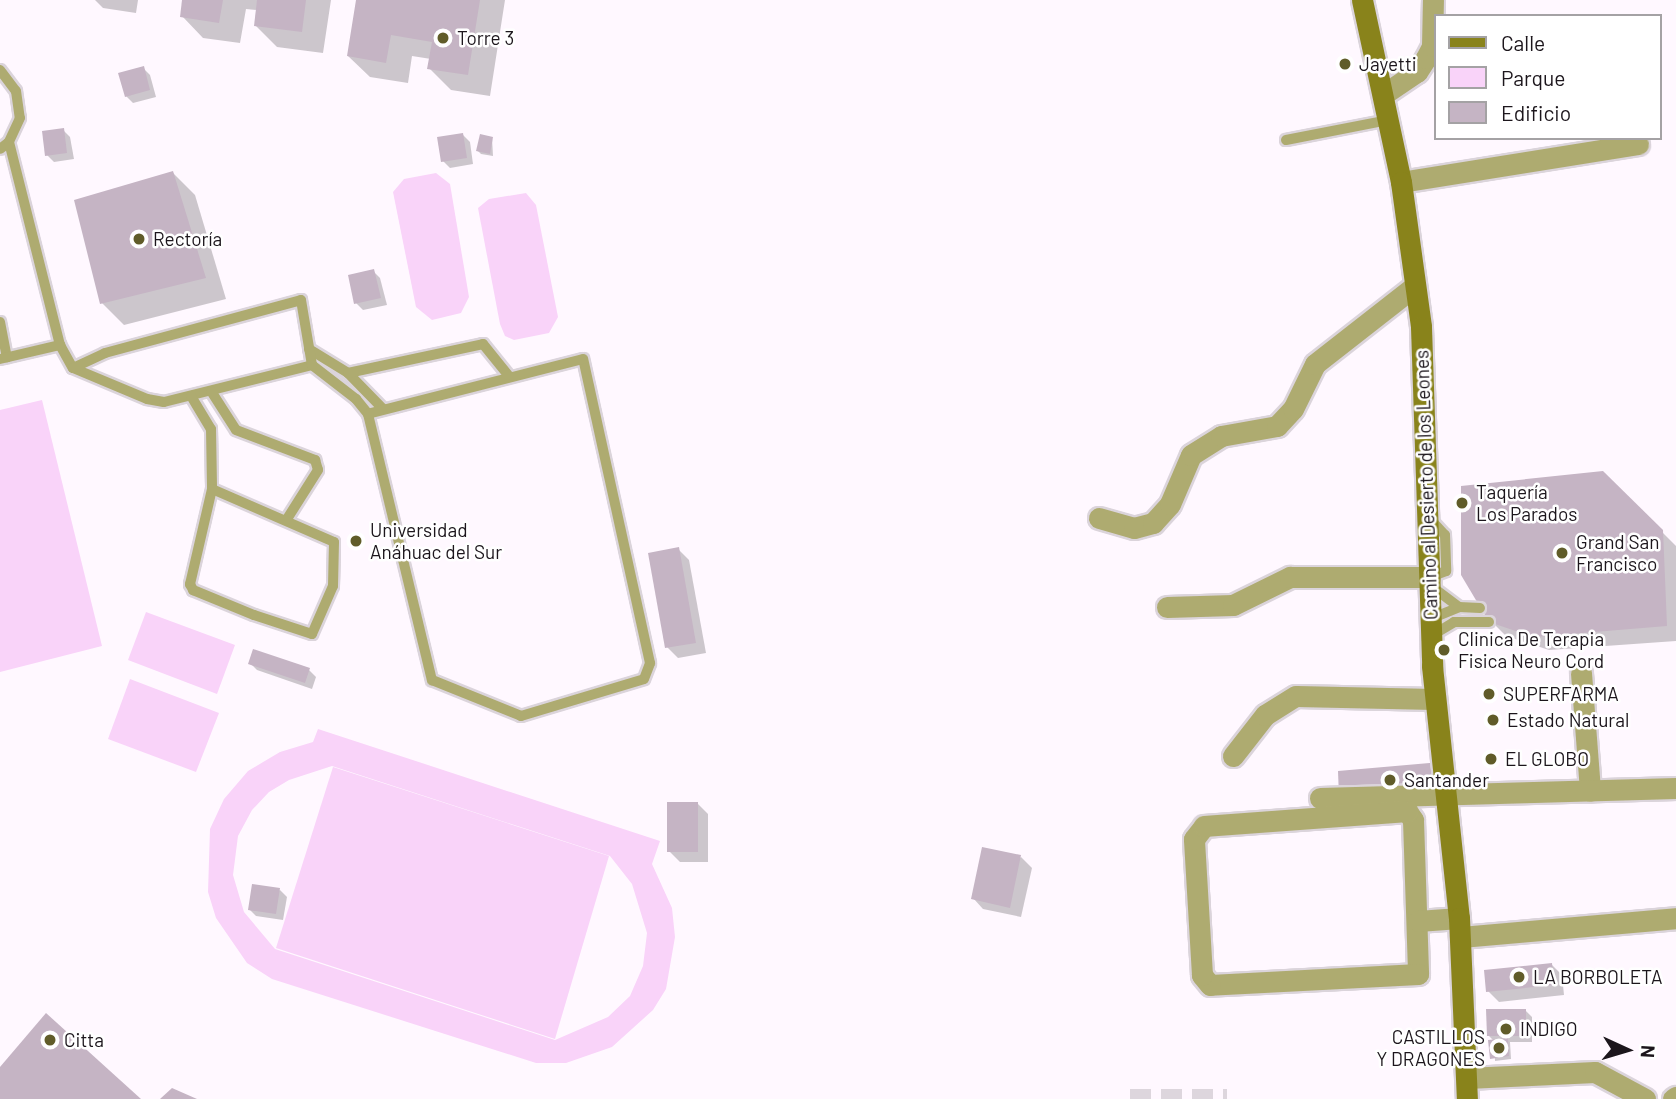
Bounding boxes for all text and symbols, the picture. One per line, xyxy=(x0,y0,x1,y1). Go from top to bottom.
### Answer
legend xyxy=(1434,14,1662,140)
place label: Torre 3 xyxy=(457,27,514,49)
marker: Torre 3 xyxy=(435,30,451,46)
text: Calle xyxy=(1501,30,1545,55)
place label: Jayetti xyxy=(1359,53,1417,75)
marker: Jayetti xyxy=(1337,56,1353,72)
text: Parque xyxy=(1501,65,1566,90)
text: Edificio xyxy=(1501,100,1571,125)
place label: Rectoría xyxy=(153,228,222,250)
marker: Rectoría xyxy=(131,231,147,247)
street label: Camino al Desierto de los Leones xyxy=(1410,350,1442,620)
place label: Taquería Los Parados xyxy=(1476,481,1577,525)
marker: Taquería Los Parados xyxy=(1454,495,1470,511)
place label: Universidad Anáhuac del Sur xyxy=(370,519,502,563)
place label: Grand San Francisco xyxy=(1576,531,1660,575)
marker: Universidad Anáhuac del Sur xyxy=(348,533,364,549)
marker: Grand San Francisco xyxy=(1554,545,1570,561)
place label: Clinica De Terapia Fisica Neuro Cord xyxy=(1458,628,1604,672)
marker: Clinica De Terapia Fisica Neuro Cord xyxy=(1436,642,1452,658)
place label: SUPERFARMA xyxy=(1503,683,1619,705)
marker: SUPERFARMA xyxy=(1481,686,1497,702)
place label: Estado Natural xyxy=(1507,709,1629,731)
marker: Estado Natural xyxy=(1485,712,1501,728)
place label: EL GLOBO xyxy=(1505,748,1589,770)
marker: EL GLOBO xyxy=(1483,751,1499,767)
place label: Santander xyxy=(1404,769,1489,791)
marker: Santander xyxy=(1382,772,1398,788)
place label: LA BORBOLETA xyxy=(1533,966,1663,988)
marker: LA BORBOLETA xyxy=(1511,969,1527,985)
north arrow xyxy=(1592,1015,1662,1085)
place label: INDIGO xyxy=(1520,1018,1578,1040)
marker: INDIGO xyxy=(1498,1021,1514,1037)
place label: CASTILLOS Y DRAGONES xyxy=(1376,1026,1485,1070)
place label: Citta xyxy=(64,1029,104,1051)
marker: Citta xyxy=(42,1032,58,1048)
marker: CASTILLOS Y DRAGONES xyxy=(1491,1040,1507,1056)
text: N xyxy=(1637,1044,1660,1059)

